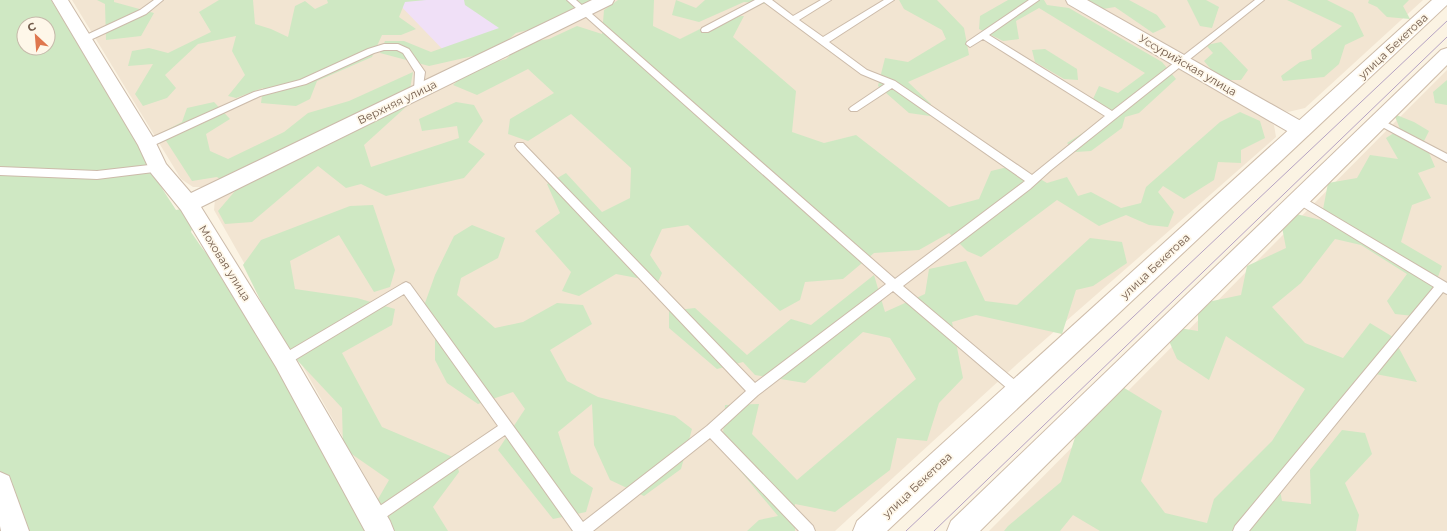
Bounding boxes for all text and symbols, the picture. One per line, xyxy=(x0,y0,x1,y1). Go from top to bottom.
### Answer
street label: улица Бекетова xyxy=(1355,10,1431,82)
north arrow xyxy=(16,16,56,56)
text: С xyxy=(25,19,38,35)
street label: Уссурийская улица xyxy=(1137,31,1239,99)
street label: Верхняя улица xyxy=(355,77,439,127)
street label: Моховая улица xyxy=(196,222,254,304)
street label: улица Бекетова xyxy=(1117,230,1193,302)
street label: улица Бекетова xyxy=(879,449,955,521)

